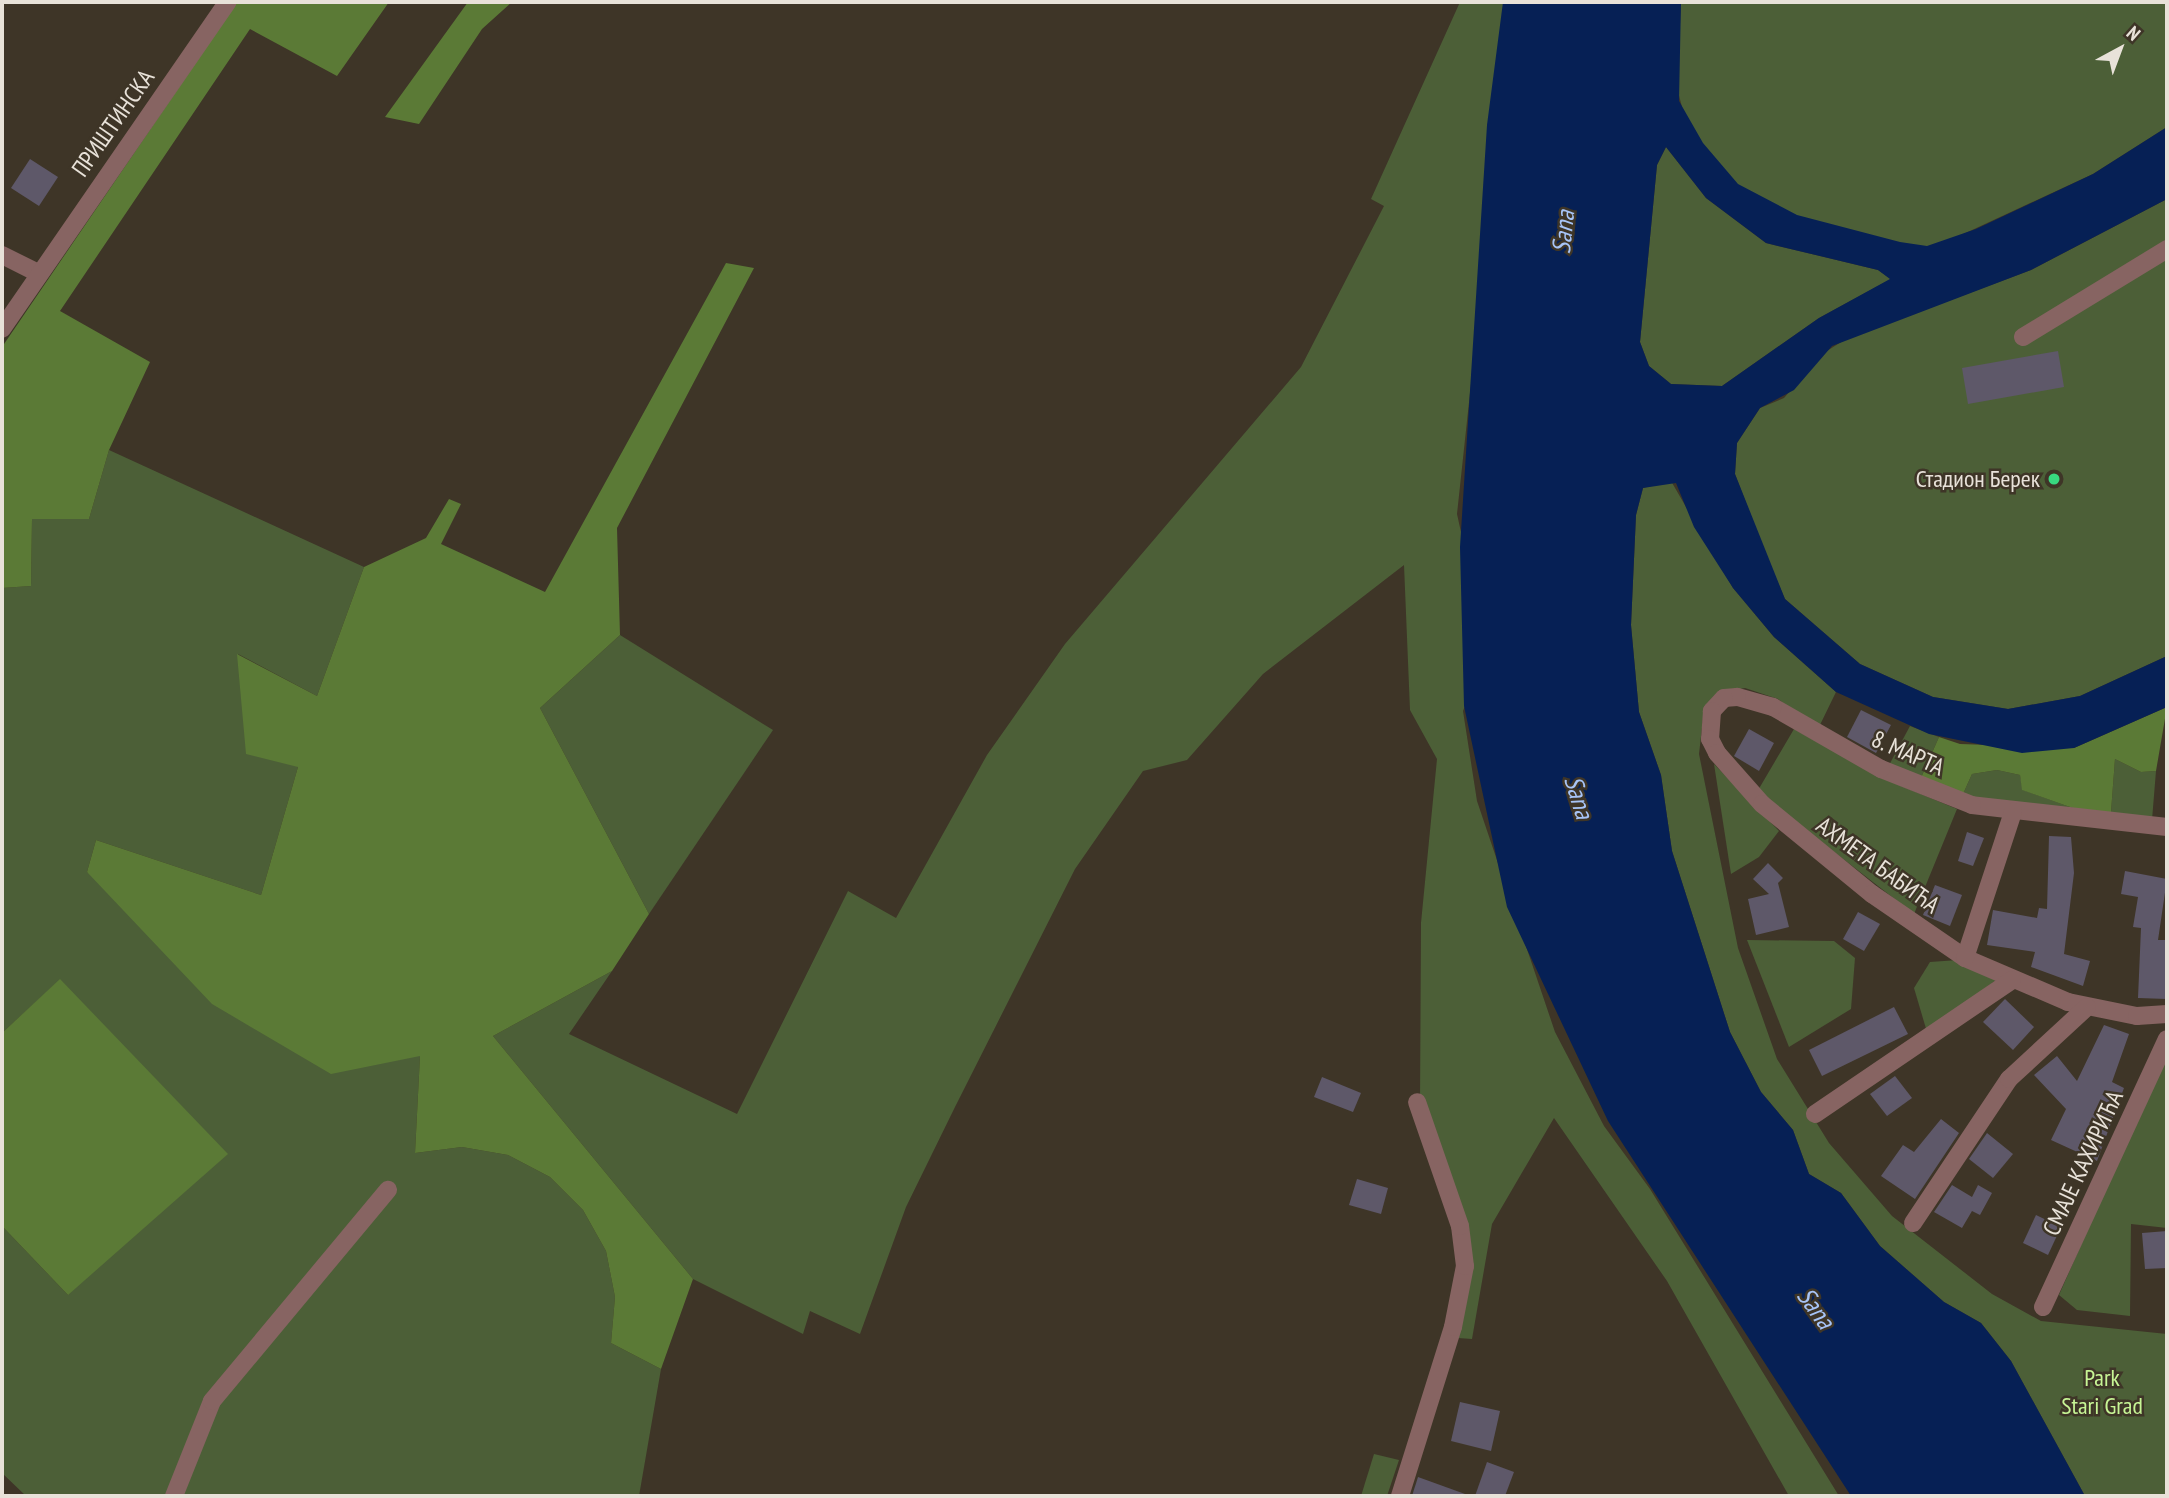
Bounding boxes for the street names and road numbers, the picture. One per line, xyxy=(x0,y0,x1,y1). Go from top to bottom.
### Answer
street label: ПРИШТИНСКА xyxy=(66,64,160,182)
street label: 8. МАРТА xyxy=(1866,724,1950,782)
street label: АХМЕТА БАБИЋА xyxy=(1810,810,1946,920)
street label: СМAЈЕ КАХИРИЋА xyxy=(2037,1086,2129,1240)

